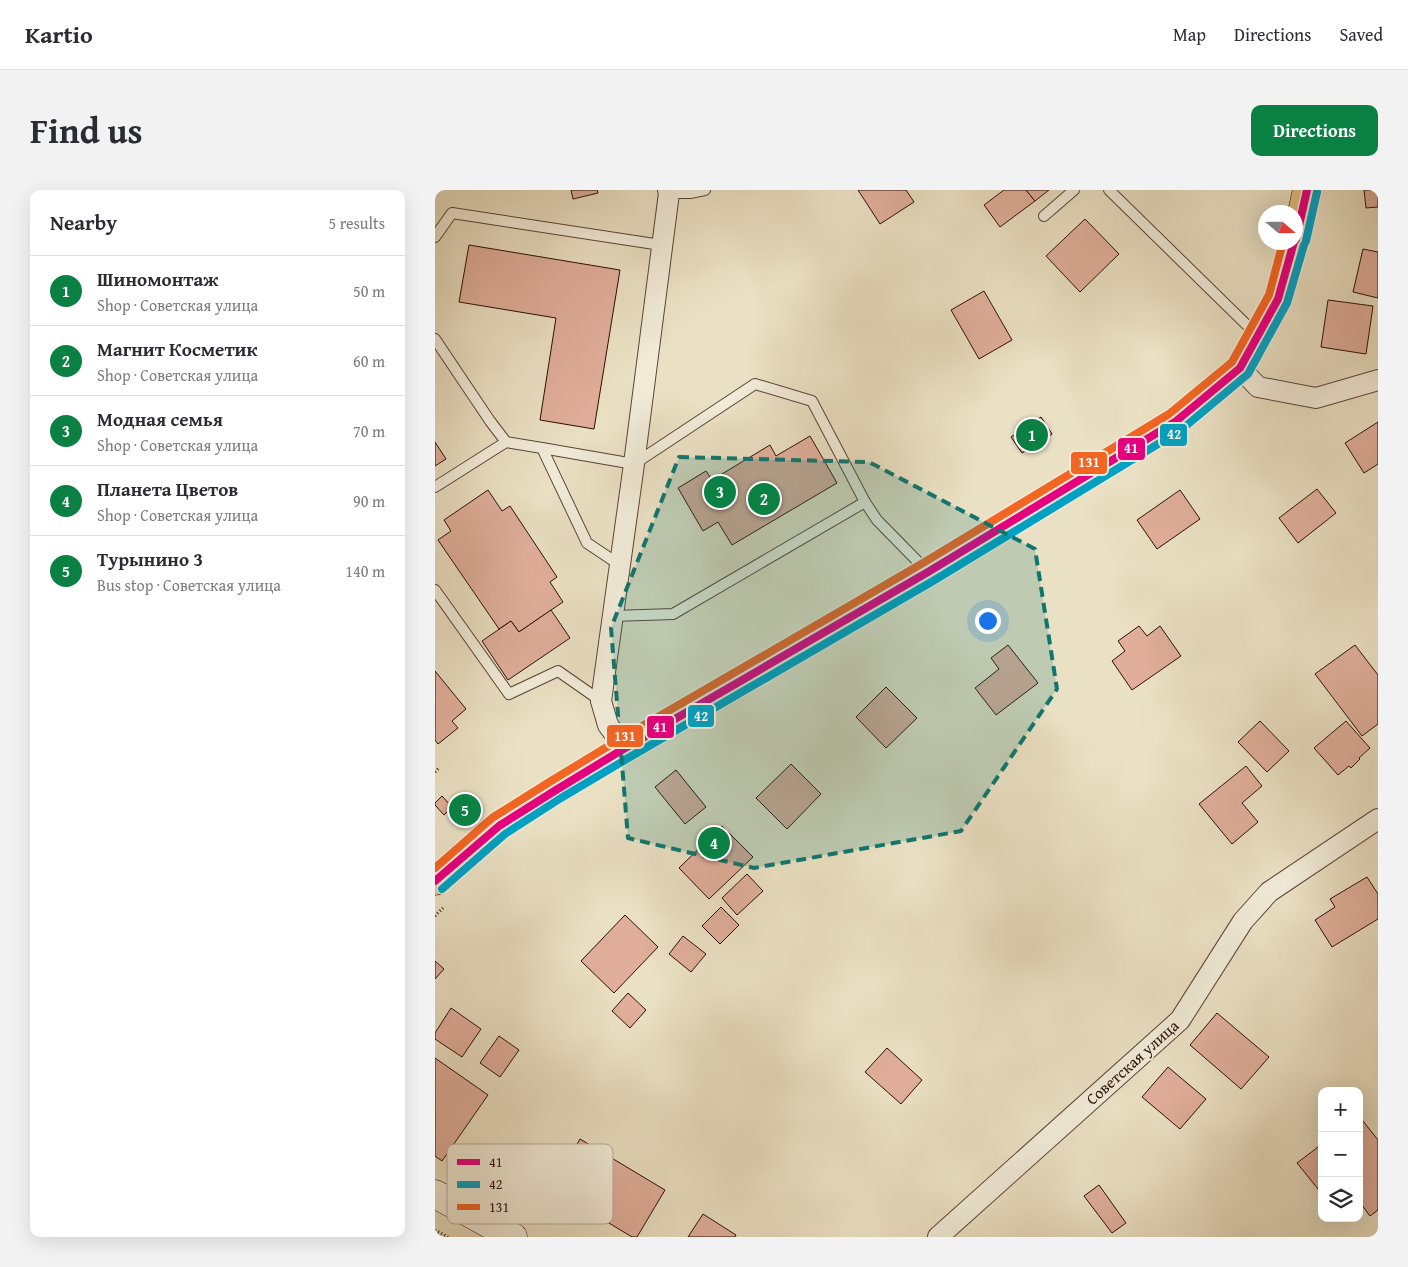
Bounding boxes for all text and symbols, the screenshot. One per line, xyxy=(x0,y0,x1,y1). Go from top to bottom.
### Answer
text: Kartio xyxy=(25,17,93,52)
text: Map xyxy=(1173,21,1206,48)
text: Directions xyxy=(1234,21,1311,48)
text: Saved xyxy=(1339,21,1383,48)
text: Find us xyxy=(30,105,143,156)
button: Directions xyxy=(1251,105,1378,156)
north arrow xyxy=(1258,205,1303,250)
text: Nearby xyxy=(50,207,117,238)
text: 5 results xyxy=(328,211,385,235)
text: Шиномонтаж xyxy=(97,265,218,293)
text: 1 xyxy=(62,279,70,303)
text: 50 m xyxy=(353,279,385,303)
text: Shop · Советская улица xyxy=(97,293,258,317)
text: Магнит Косметик xyxy=(97,335,257,363)
text: 2 xyxy=(62,349,70,373)
text: 60 m xyxy=(353,349,385,373)
text: Shop · Советская улица xyxy=(97,363,258,387)
text: Модная семья xyxy=(97,405,223,433)
pin: 1 xyxy=(1016,416,1048,454)
text: 3 xyxy=(62,419,70,443)
text: 70 m xyxy=(353,419,385,443)
line badge: 42 xyxy=(1159,423,1188,447)
text: 42 xyxy=(1167,424,1181,444)
text: Shop · Советская улица xyxy=(97,433,258,457)
line badge: 41 xyxy=(1117,437,1146,461)
text: 41 xyxy=(1124,438,1138,458)
line badge: 131 xyxy=(1070,451,1108,475)
text: 131 xyxy=(1078,452,1100,472)
pin: 3 xyxy=(704,473,736,511)
text: Планета Цветов xyxy=(97,475,238,503)
pin: 2 xyxy=(748,480,780,518)
text: 4 xyxy=(62,489,70,513)
text: 90 m xyxy=(353,489,385,513)
text: Shop · Советская улица xyxy=(97,503,258,527)
text: Турынино 3 xyxy=(97,545,203,573)
text: 5 xyxy=(62,559,70,583)
text: 140 m xyxy=(345,559,385,583)
text: Bus stop · Советская улица xyxy=(97,573,281,597)
your location xyxy=(975,608,1001,634)
line badge: 42 xyxy=(687,704,715,728)
text: 42 xyxy=(694,706,708,726)
line badge: 41 xyxy=(646,715,675,739)
text: 41 xyxy=(653,717,667,737)
line badge: 131 xyxy=(606,724,644,748)
text: 131 xyxy=(614,726,636,746)
pin: 5 xyxy=(449,791,481,829)
pin: 4 xyxy=(698,824,730,862)
street label: Советская улица xyxy=(1080,1013,1184,1110)
map controls xyxy=(1318,1087,1363,1222)
button: + xyxy=(1318,1087,1363,1132)
button: − xyxy=(1318,1132,1363,1177)
legend xyxy=(447,1144,613,1224)
text: 41 xyxy=(489,1152,502,1172)
text: 42 xyxy=(489,1174,502,1194)
button: layers xyxy=(1318,1177,1363,1222)
text: 131 xyxy=(489,1197,509,1217)

